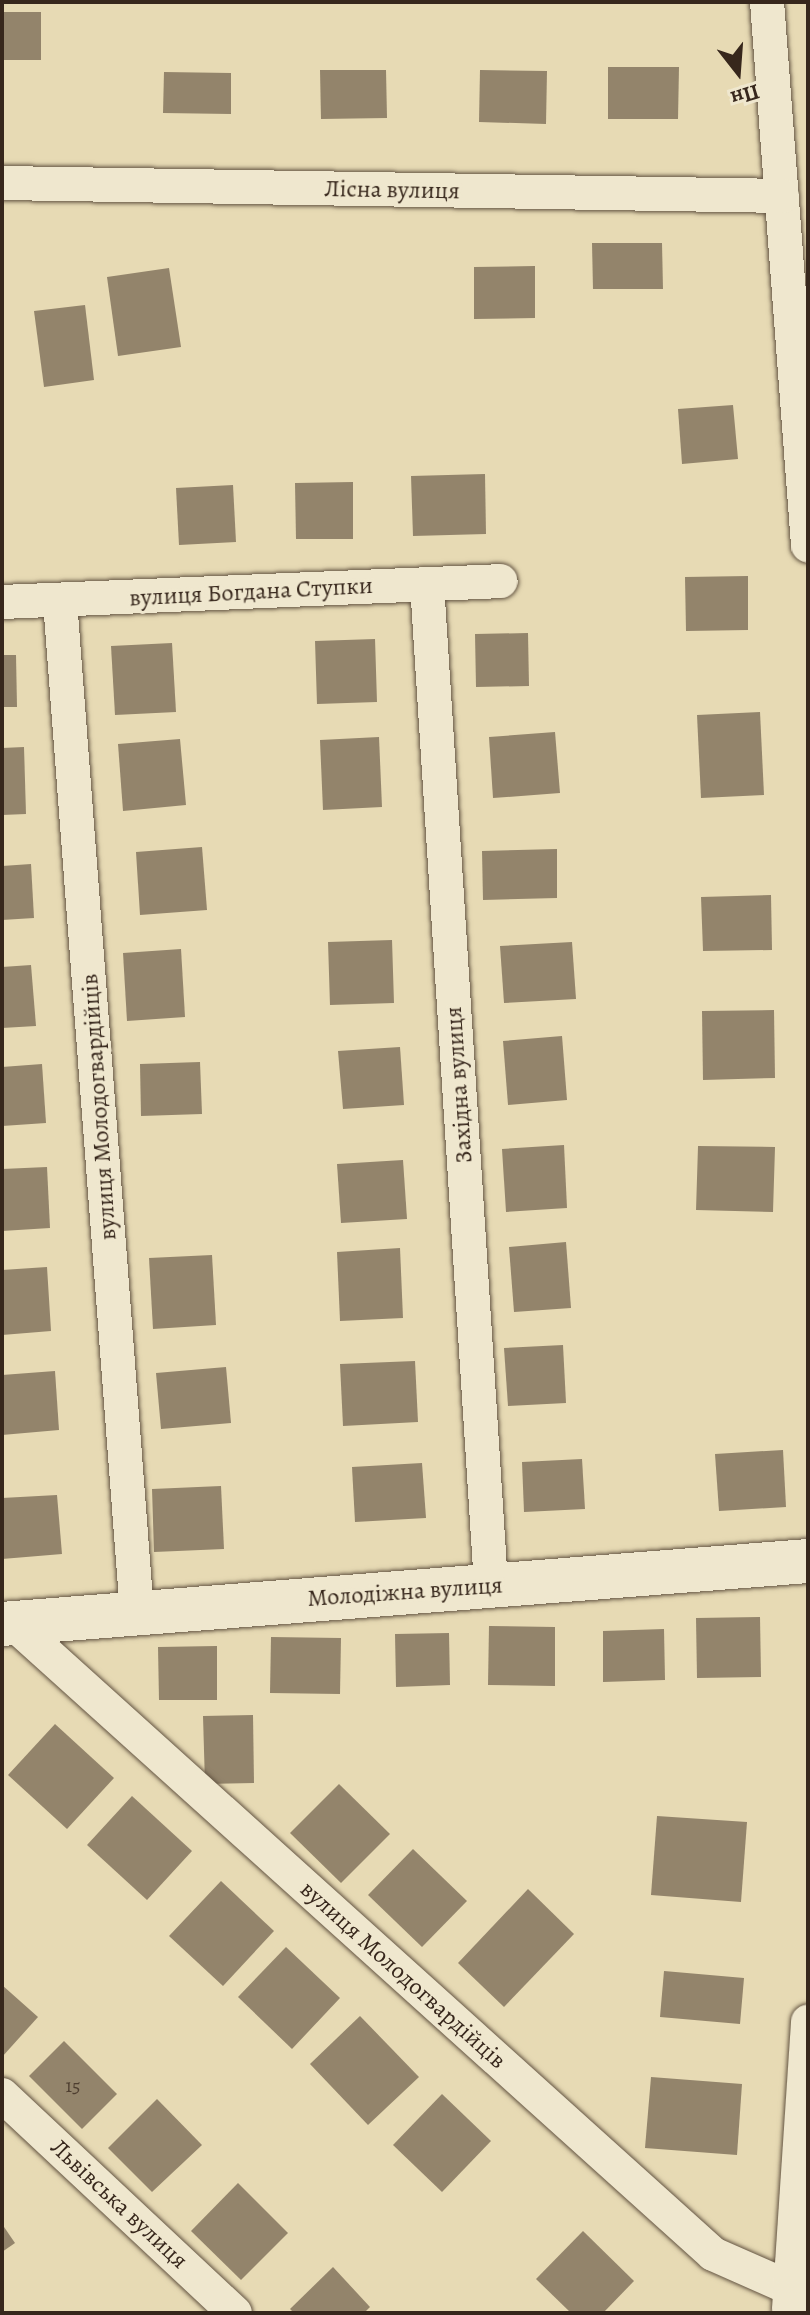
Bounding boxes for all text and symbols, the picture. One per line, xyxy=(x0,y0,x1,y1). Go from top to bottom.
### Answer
north arrow xyxy=(698,32,778,112)
text: Пн xyxy=(727,76,763,113)
street label: Лісна вулиця xyxy=(324,174,460,206)
street label: вулиця Богдана Ступки xyxy=(129,571,373,613)
street label: вулиця Молодогвардійців xyxy=(75,973,123,1241)
street label: Західна вулиця xyxy=(439,1006,479,1164)
street label: Молодіжна вулиця xyxy=(306,1571,504,1613)
street label: вулиця Молодогвардійців xyxy=(294,1875,512,2075)
house number: 15 xyxy=(65,2073,81,2097)
street label: Львівська вулиця xyxy=(44,2133,194,2275)

